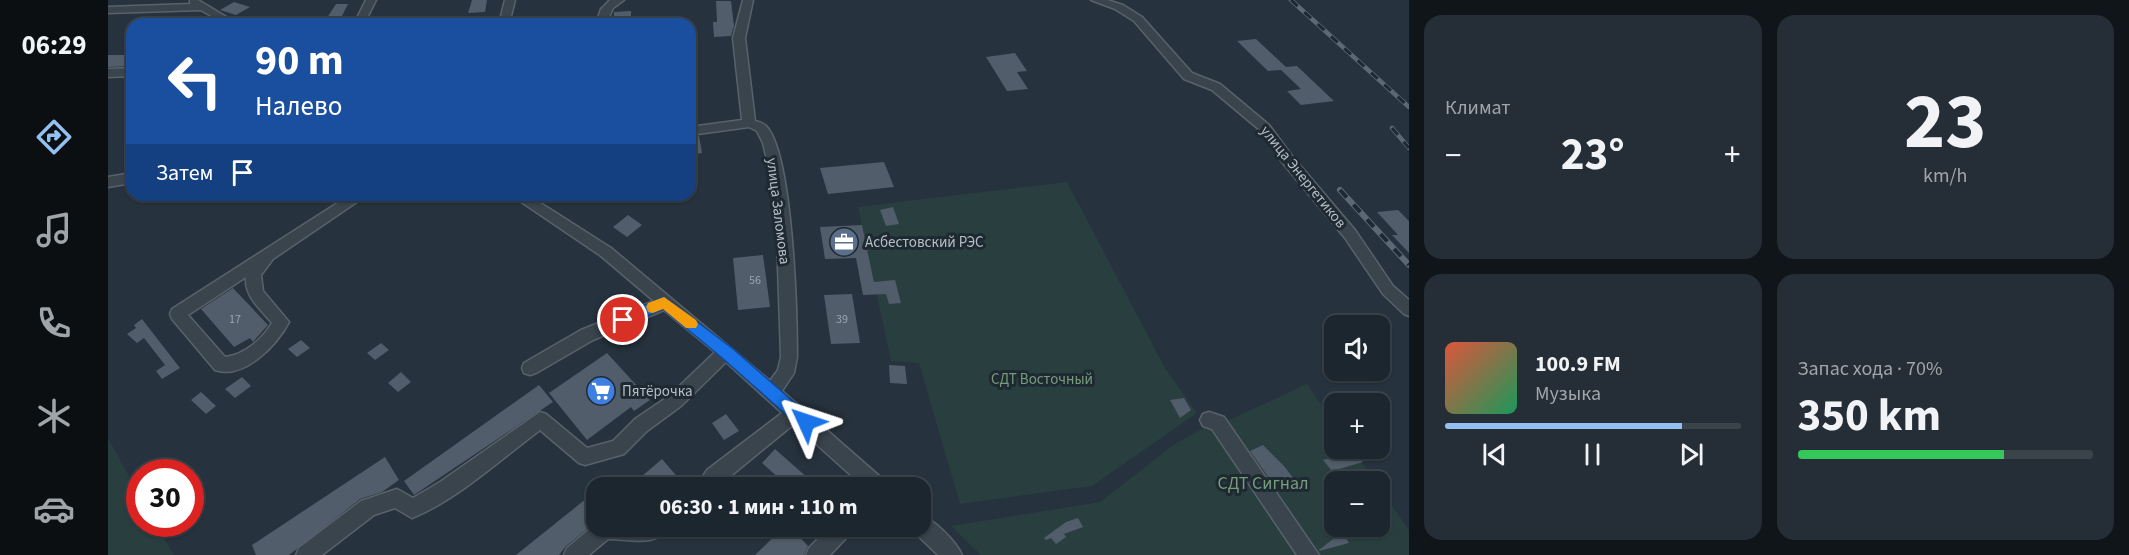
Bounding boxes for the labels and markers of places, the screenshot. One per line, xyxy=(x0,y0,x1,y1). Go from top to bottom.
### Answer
office icon: Асбестовский РЭС xyxy=(828,226,860,258)
place label: Асбестовский РЭС xyxy=(865,232,984,253)
pin xyxy=(597,294,648,345)
supermarket icon: Пятёрочка xyxy=(585,375,617,407)
place label: Пятёрочка xyxy=(622,381,693,402)

